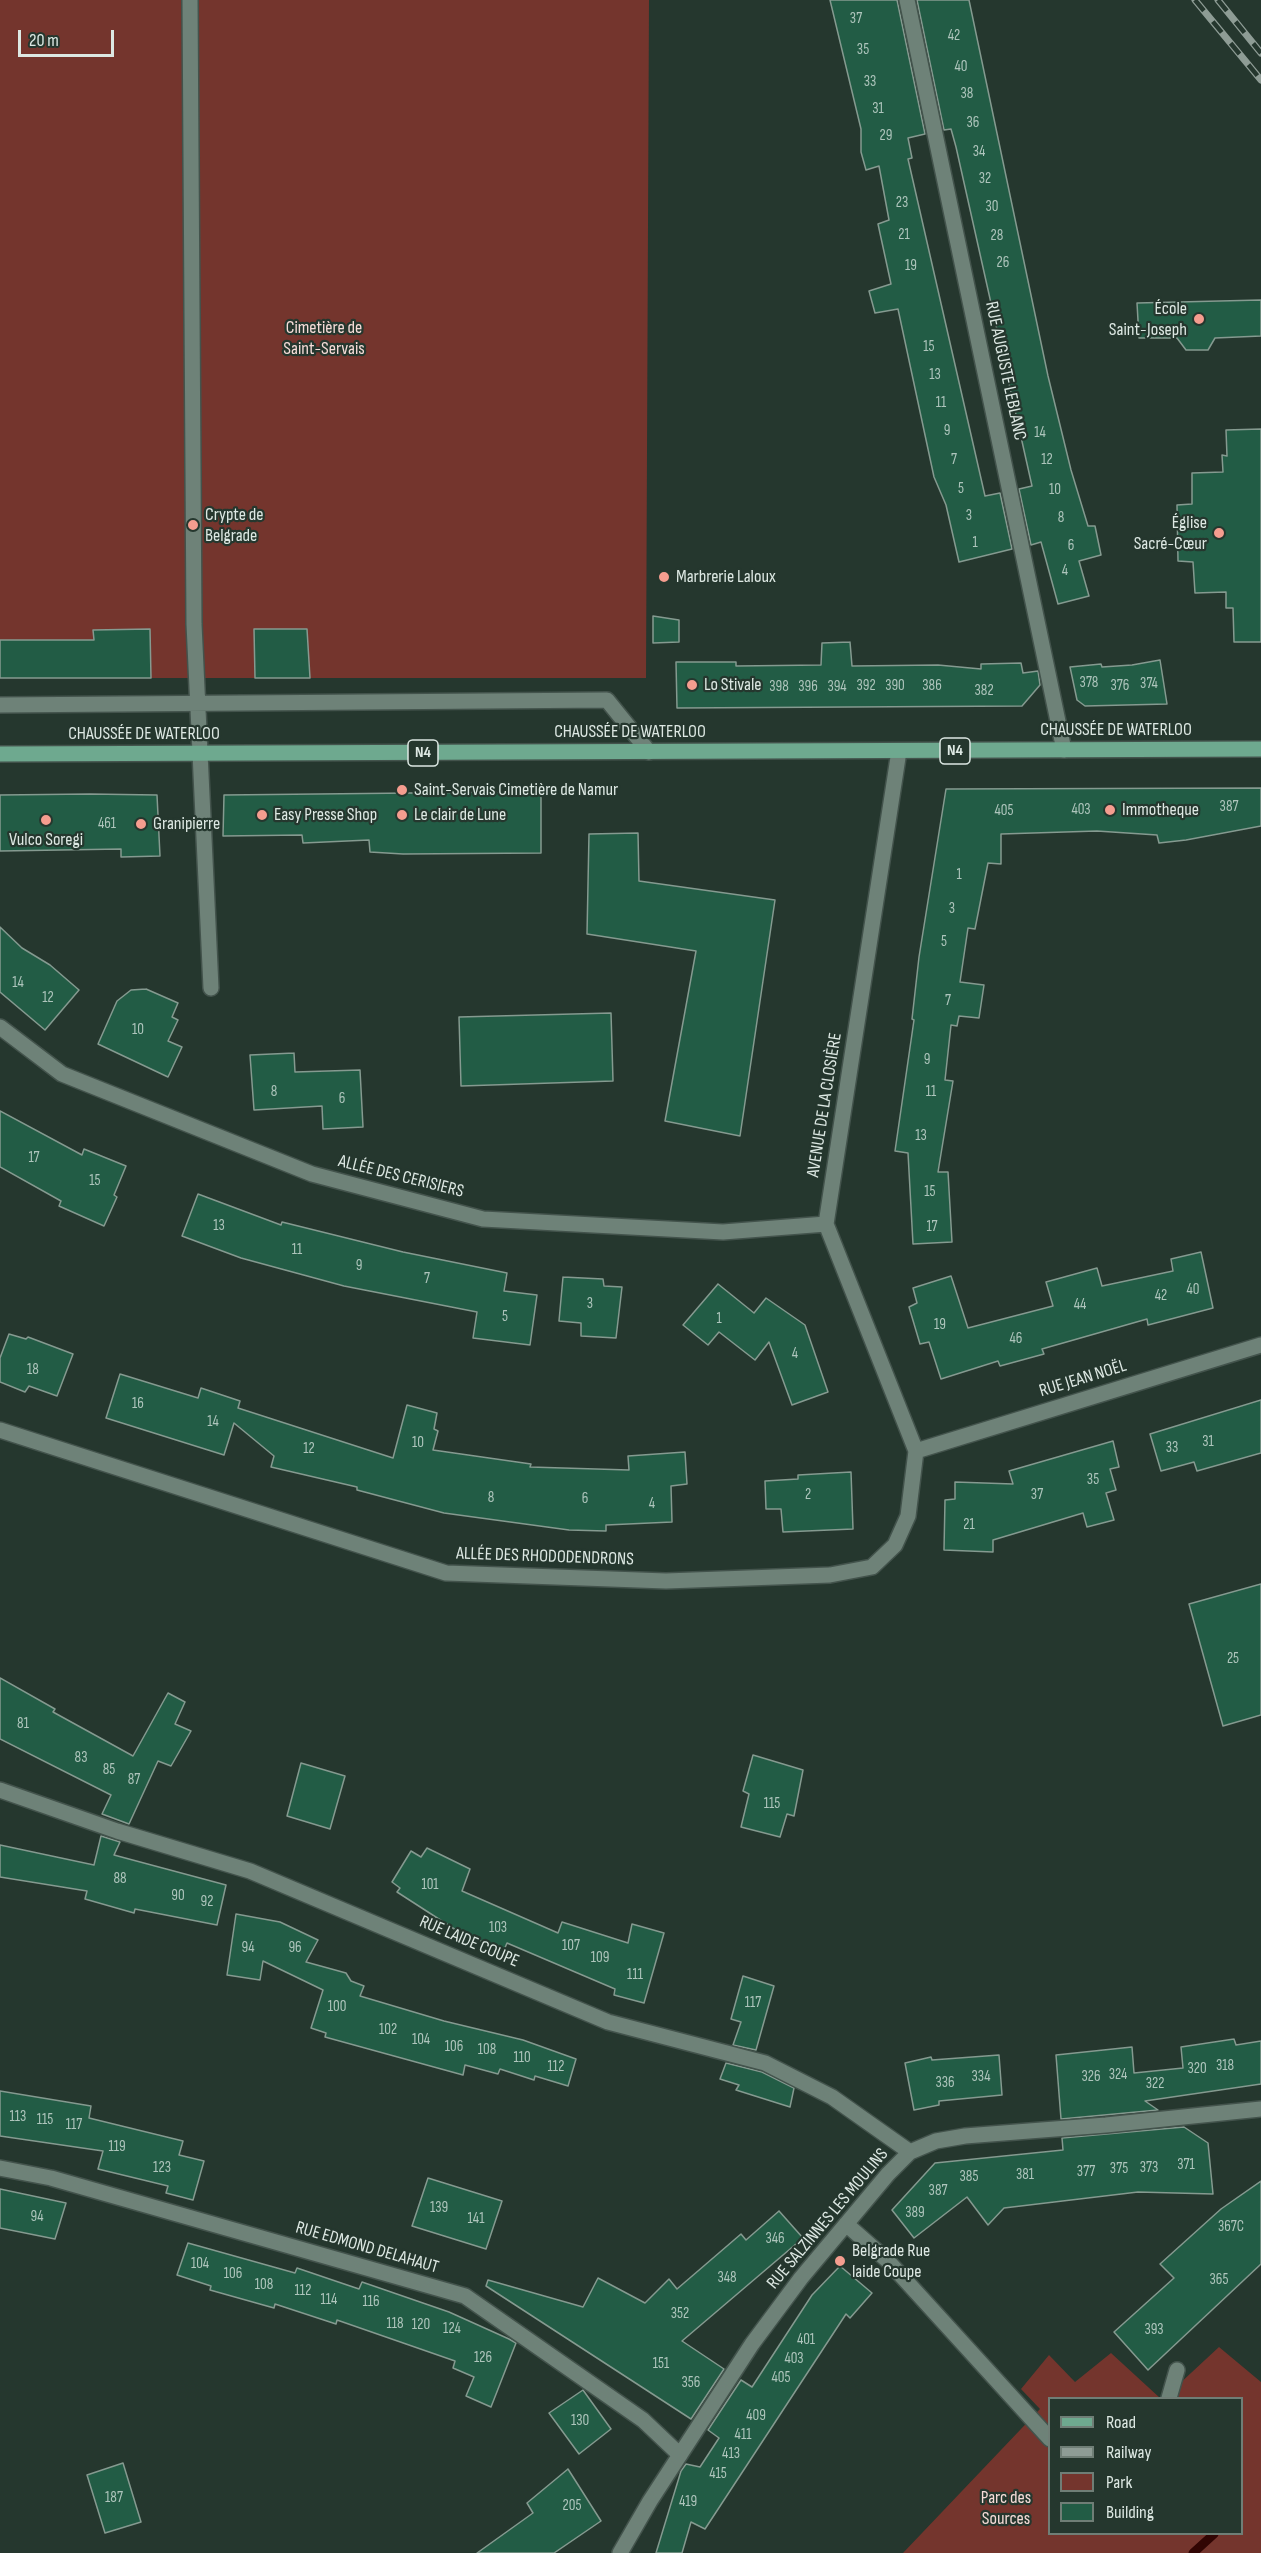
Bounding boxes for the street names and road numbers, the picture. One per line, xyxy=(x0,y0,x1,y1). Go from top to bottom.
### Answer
street label: RUE AUGUSTE LEBLANC xyxy=(980,300,1030,442)
street label: CHAUSSÉE DE WATERLOO xyxy=(1040,719,1192,741)
street label: CHAUSSÉE DE WATERLOO xyxy=(554,721,706,743)
street label: CHAUSSÉE DE WATERLOO xyxy=(68,723,220,745)
road number: N4 xyxy=(940,738,970,764)
road number: N4 xyxy=(408,740,438,766)
street label: AVENUE DE LA CLOSIÈRE xyxy=(803,1031,847,1179)
street label: ALLÉE DES CERISIERS xyxy=(336,1151,466,1203)
street label: RUE JEAN NOËL xyxy=(1037,1355,1129,1403)
street label: ALLÉE DES RHODODENDRONS xyxy=(456,1543,634,1571)
street label: RUE LAIDE COUPE xyxy=(416,1911,522,1973)
street label: RUE SALZINNES LES MOULINS xyxy=(763,2144,893,2294)
street label: RUE EDMOND DELAHAUT xyxy=(293,2217,441,2279)

